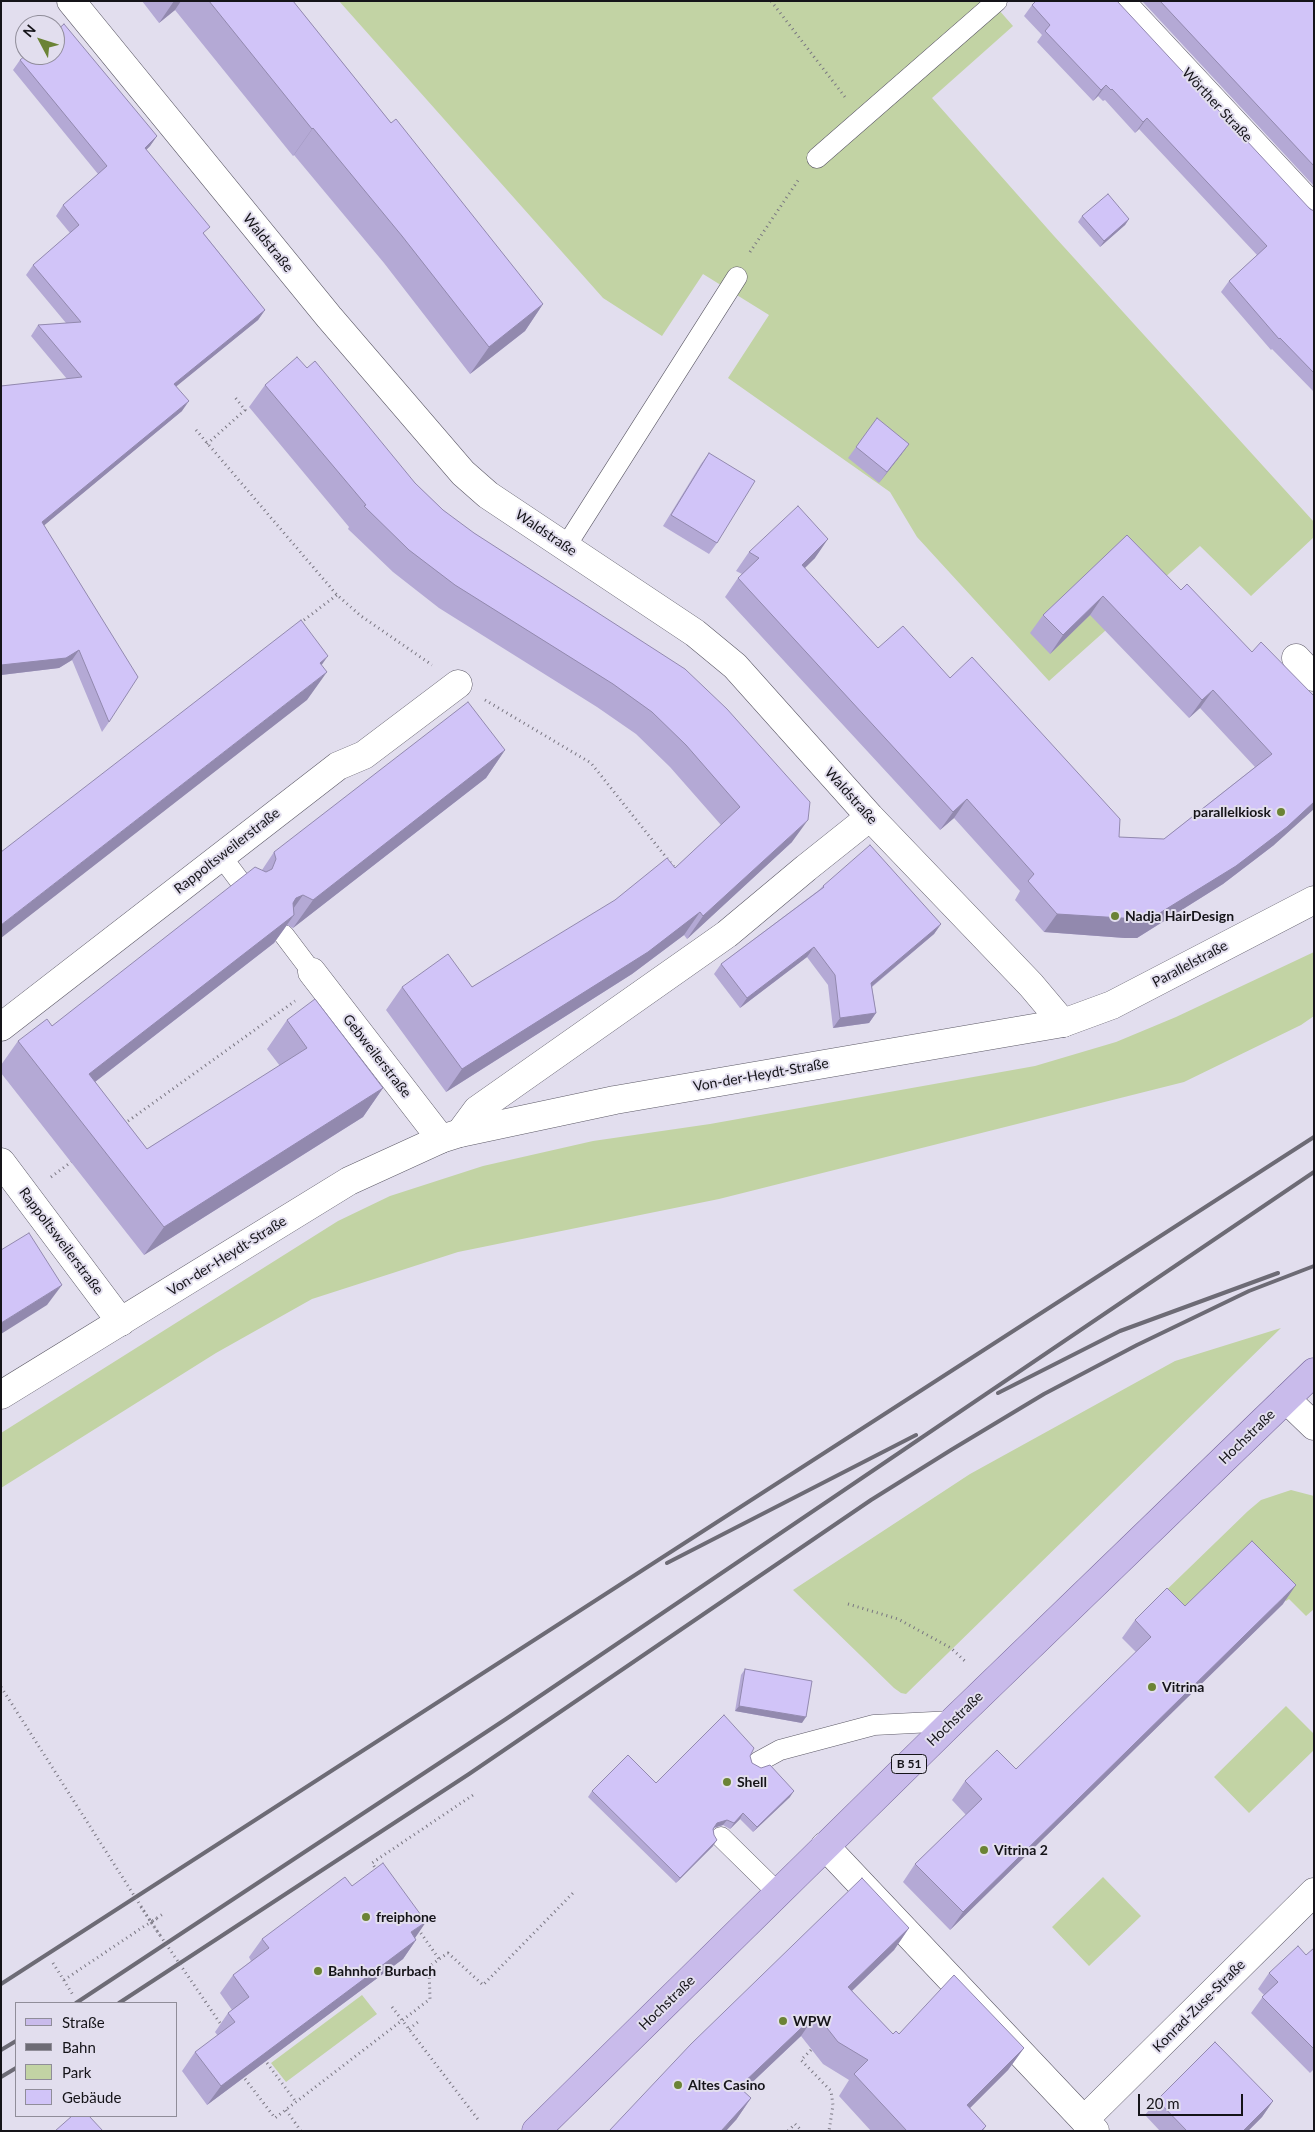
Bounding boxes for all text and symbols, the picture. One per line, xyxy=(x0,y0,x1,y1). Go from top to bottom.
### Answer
north arrow xyxy=(15,15,65,65)
text: N xyxy=(19,21,39,40)
street label: Wörther Straße xyxy=(1178,64,1256,146)
street label: Waldstraße xyxy=(239,210,297,276)
street label: Waldstraße xyxy=(512,506,580,560)
street label: Waldstraße xyxy=(821,764,881,828)
street label: Rappoltsweilerstraße xyxy=(171,804,283,898)
place label: parallelkiosk xyxy=(1193,804,1271,820)
marker: parallelkiosk xyxy=(1275,806,1287,818)
place label: Nadja HairDesign xyxy=(1125,908,1234,924)
marker: Nadja HairDesign xyxy=(1109,910,1121,922)
street label: Parallelstraße xyxy=(1149,937,1231,991)
street label: Gebweilerstraße xyxy=(339,1011,415,1101)
street label: Von-der-Heydt-Straße xyxy=(692,1055,830,1095)
street label: Rappoltsweilerstraße xyxy=(15,1184,107,1298)
street label: Von-der-Heydt-Straße xyxy=(164,1213,290,1299)
street label: Hochstraße xyxy=(1215,1406,1279,1468)
place label: Vitrina xyxy=(1162,1679,1204,1695)
marker: Vitrina xyxy=(1146,1681,1158,1693)
street label: Hochstraße xyxy=(923,1688,987,1750)
road number: B 51 xyxy=(892,1755,926,1774)
place label: Shell xyxy=(737,1774,767,1790)
marker: Shell xyxy=(721,1776,733,1788)
place label: Vitrina 2 xyxy=(994,1842,1048,1858)
marker: Vitrina 2 xyxy=(978,1844,990,1856)
place label: freiphone xyxy=(376,1909,436,1925)
marker: freiphone xyxy=(360,1911,372,1923)
street label: Konrad-Zuse-Straße xyxy=(1149,1956,1249,2056)
place label: Bahnhof Burbach xyxy=(328,1963,436,1979)
marker: Bahnhof Burbach xyxy=(312,1965,324,1977)
street label: Hochstraße xyxy=(635,1972,699,2034)
legend xyxy=(15,2002,178,2117)
text: Straße xyxy=(62,2013,105,2031)
place label: WPW xyxy=(793,2013,831,2029)
marker: WPW xyxy=(777,2015,789,2027)
text: Bahn xyxy=(62,2038,96,2056)
text: Park xyxy=(62,2063,91,2081)
place label: Altes Casino xyxy=(688,2077,765,2093)
marker: Altes Casino xyxy=(672,2079,684,2091)
scale bar xyxy=(1140,2084,1245,2116)
text: Gebäude xyxy=(62,2088,121,2106)
text: 20 m xyxy=(1146,2094,1180,2112)

